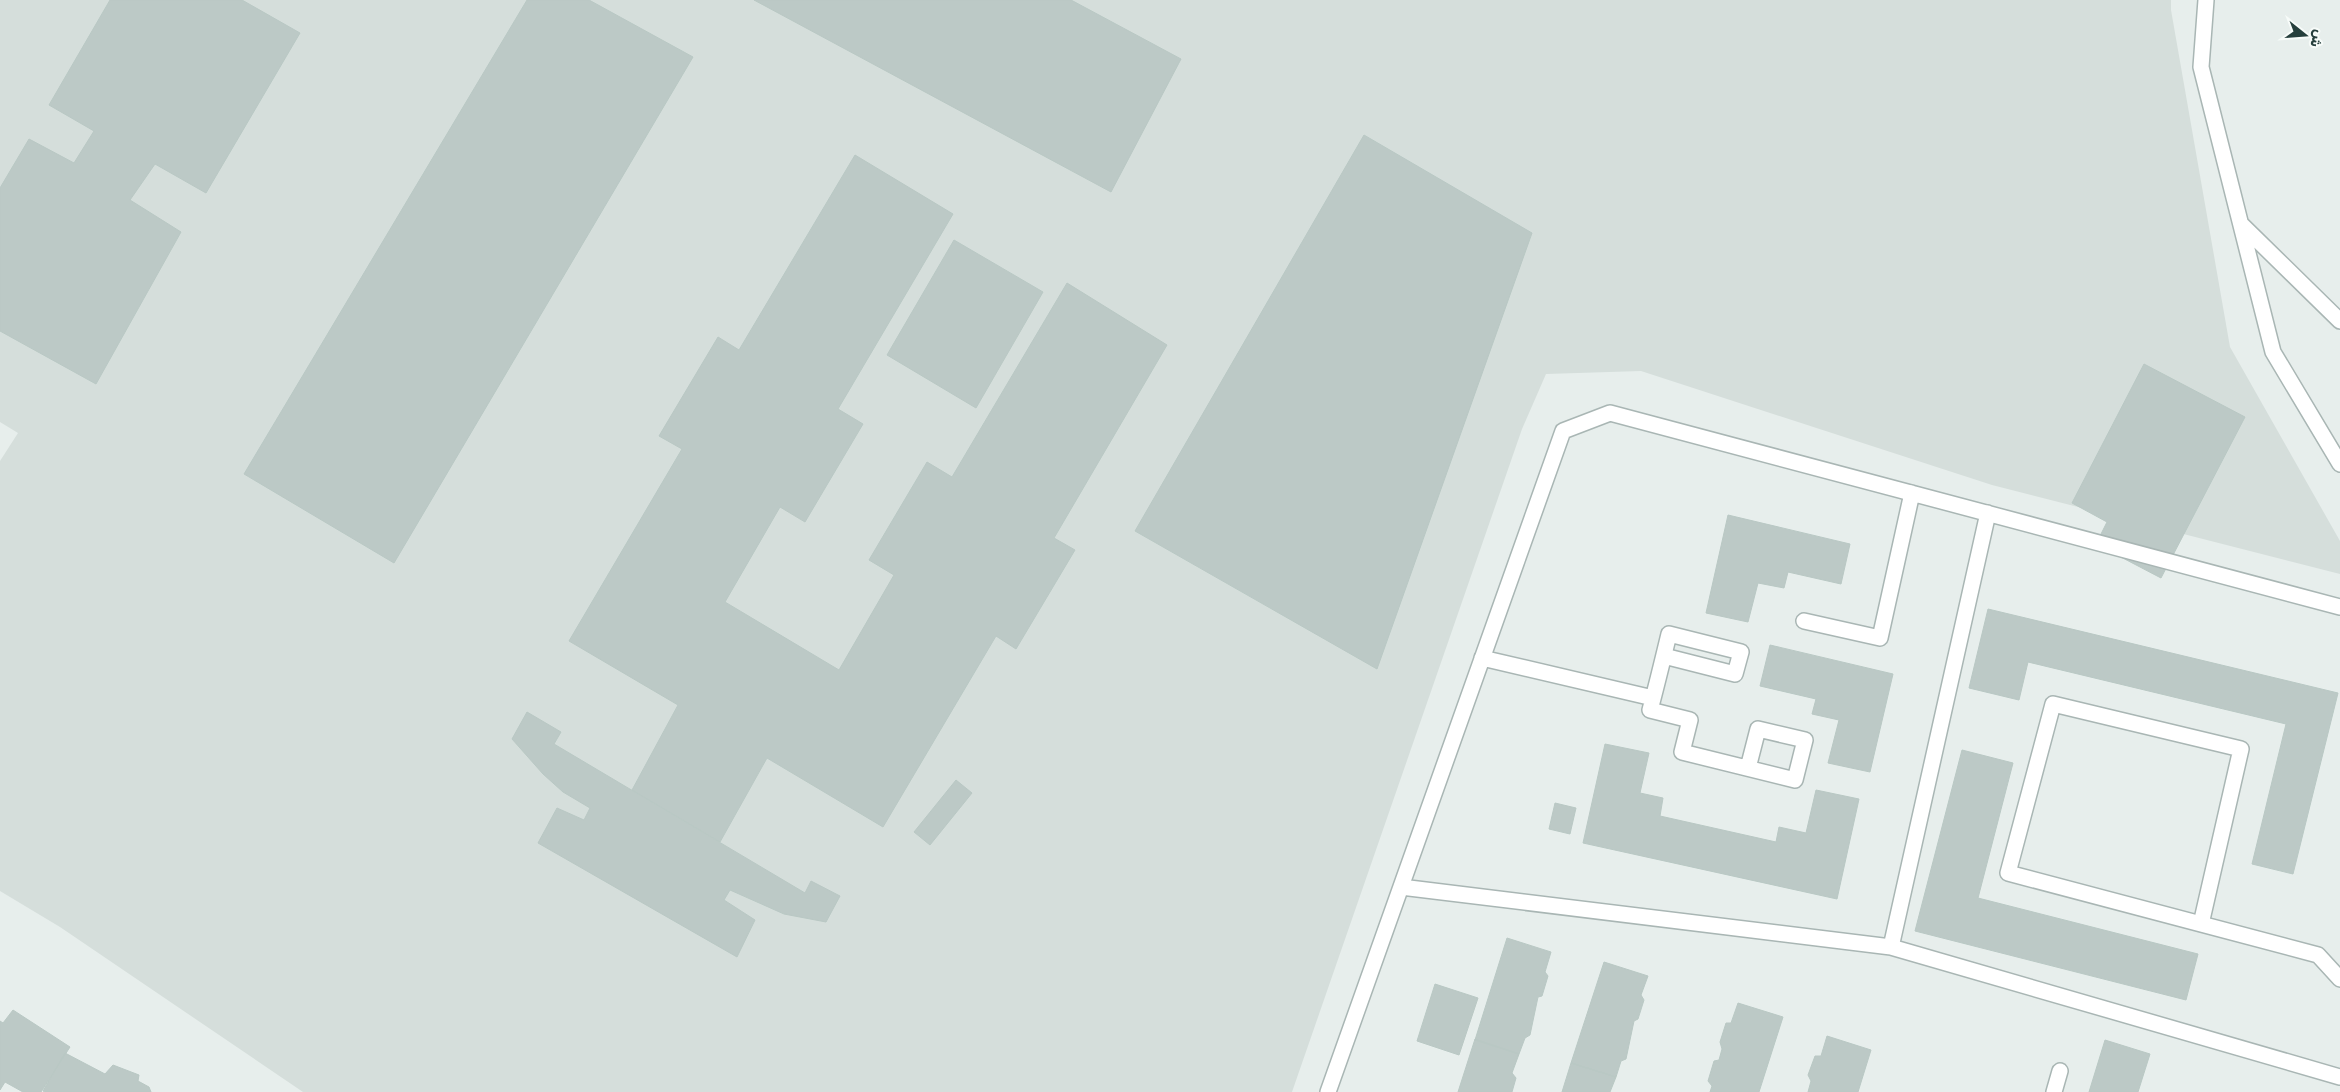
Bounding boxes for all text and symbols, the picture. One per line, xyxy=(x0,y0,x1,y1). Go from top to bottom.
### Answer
north arrow xyxy=(2280,10,2330,60)
text: ش xyxy=(2306,28,2328,50)

